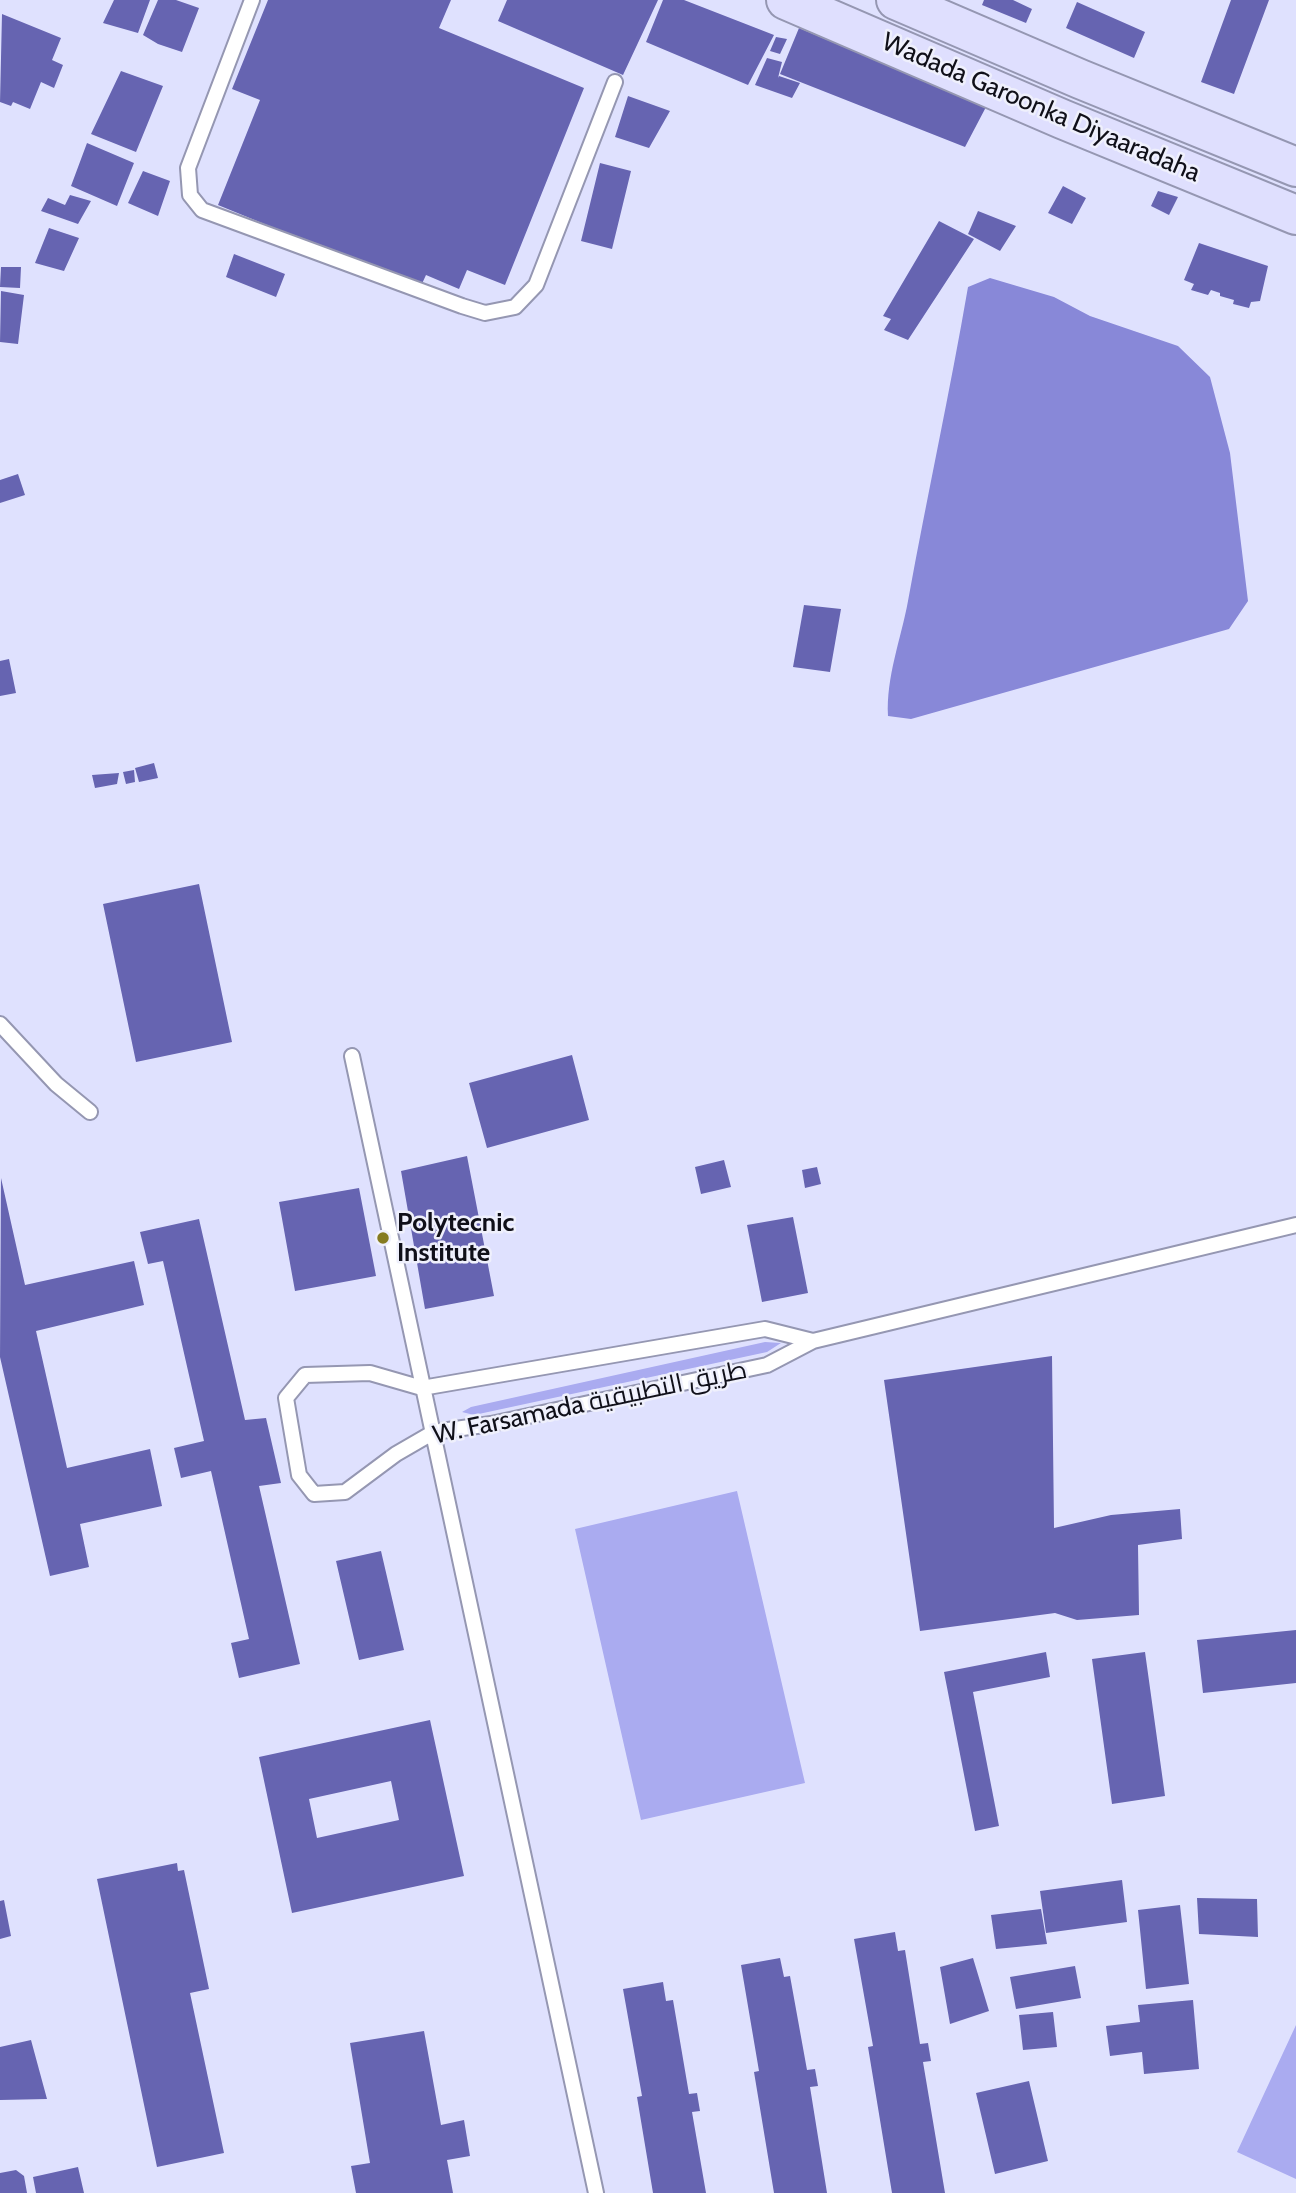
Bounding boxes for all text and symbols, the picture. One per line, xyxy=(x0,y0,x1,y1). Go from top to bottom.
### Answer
street label: Wadada Garoonka Diyaaradaha xyxy=(877,27,1205,189)
place label: Polytecnic Institute xyxy=(397,1207,514,1268)
marker: Polytecnic Institute xyxy=(375,1230,391,1246)
street label: W. Farsamada طريق التطبيقية xyxy=(430,1354,750,1452)

